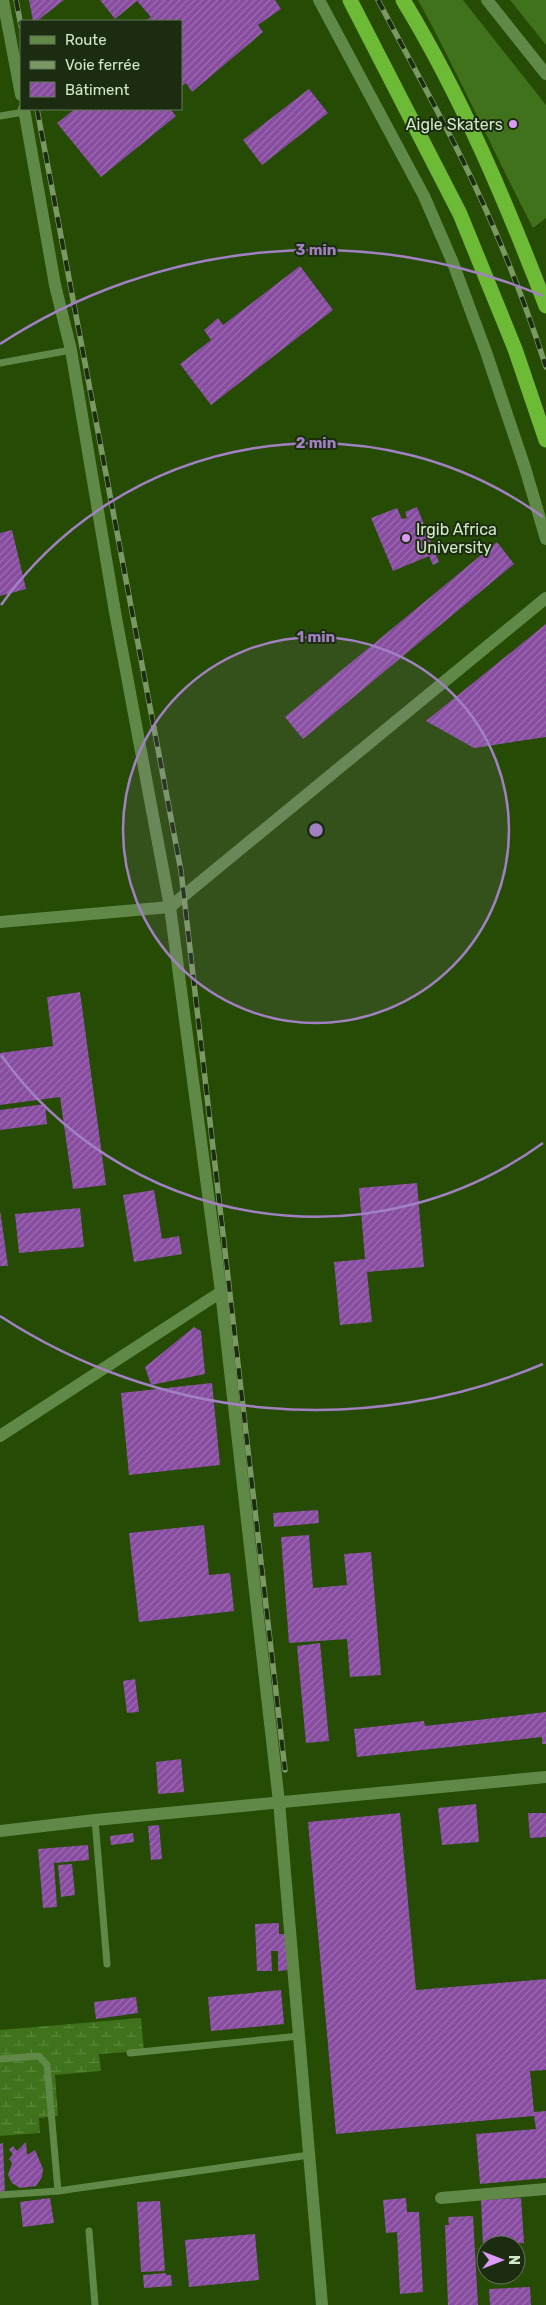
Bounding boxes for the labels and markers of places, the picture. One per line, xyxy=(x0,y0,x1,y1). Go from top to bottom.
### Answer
place label: Aigle Skaters xyxy=(406,115,503,134)
marker: Aigle Skaters xyxy=(507,118,519,130)
place label: Irgib Africa University xyxy=(416,520,497,557)
marker: Irgib Africa University xyxy=(400,532,412,544)
centre of rings xyxy=(307,821,325,839)

